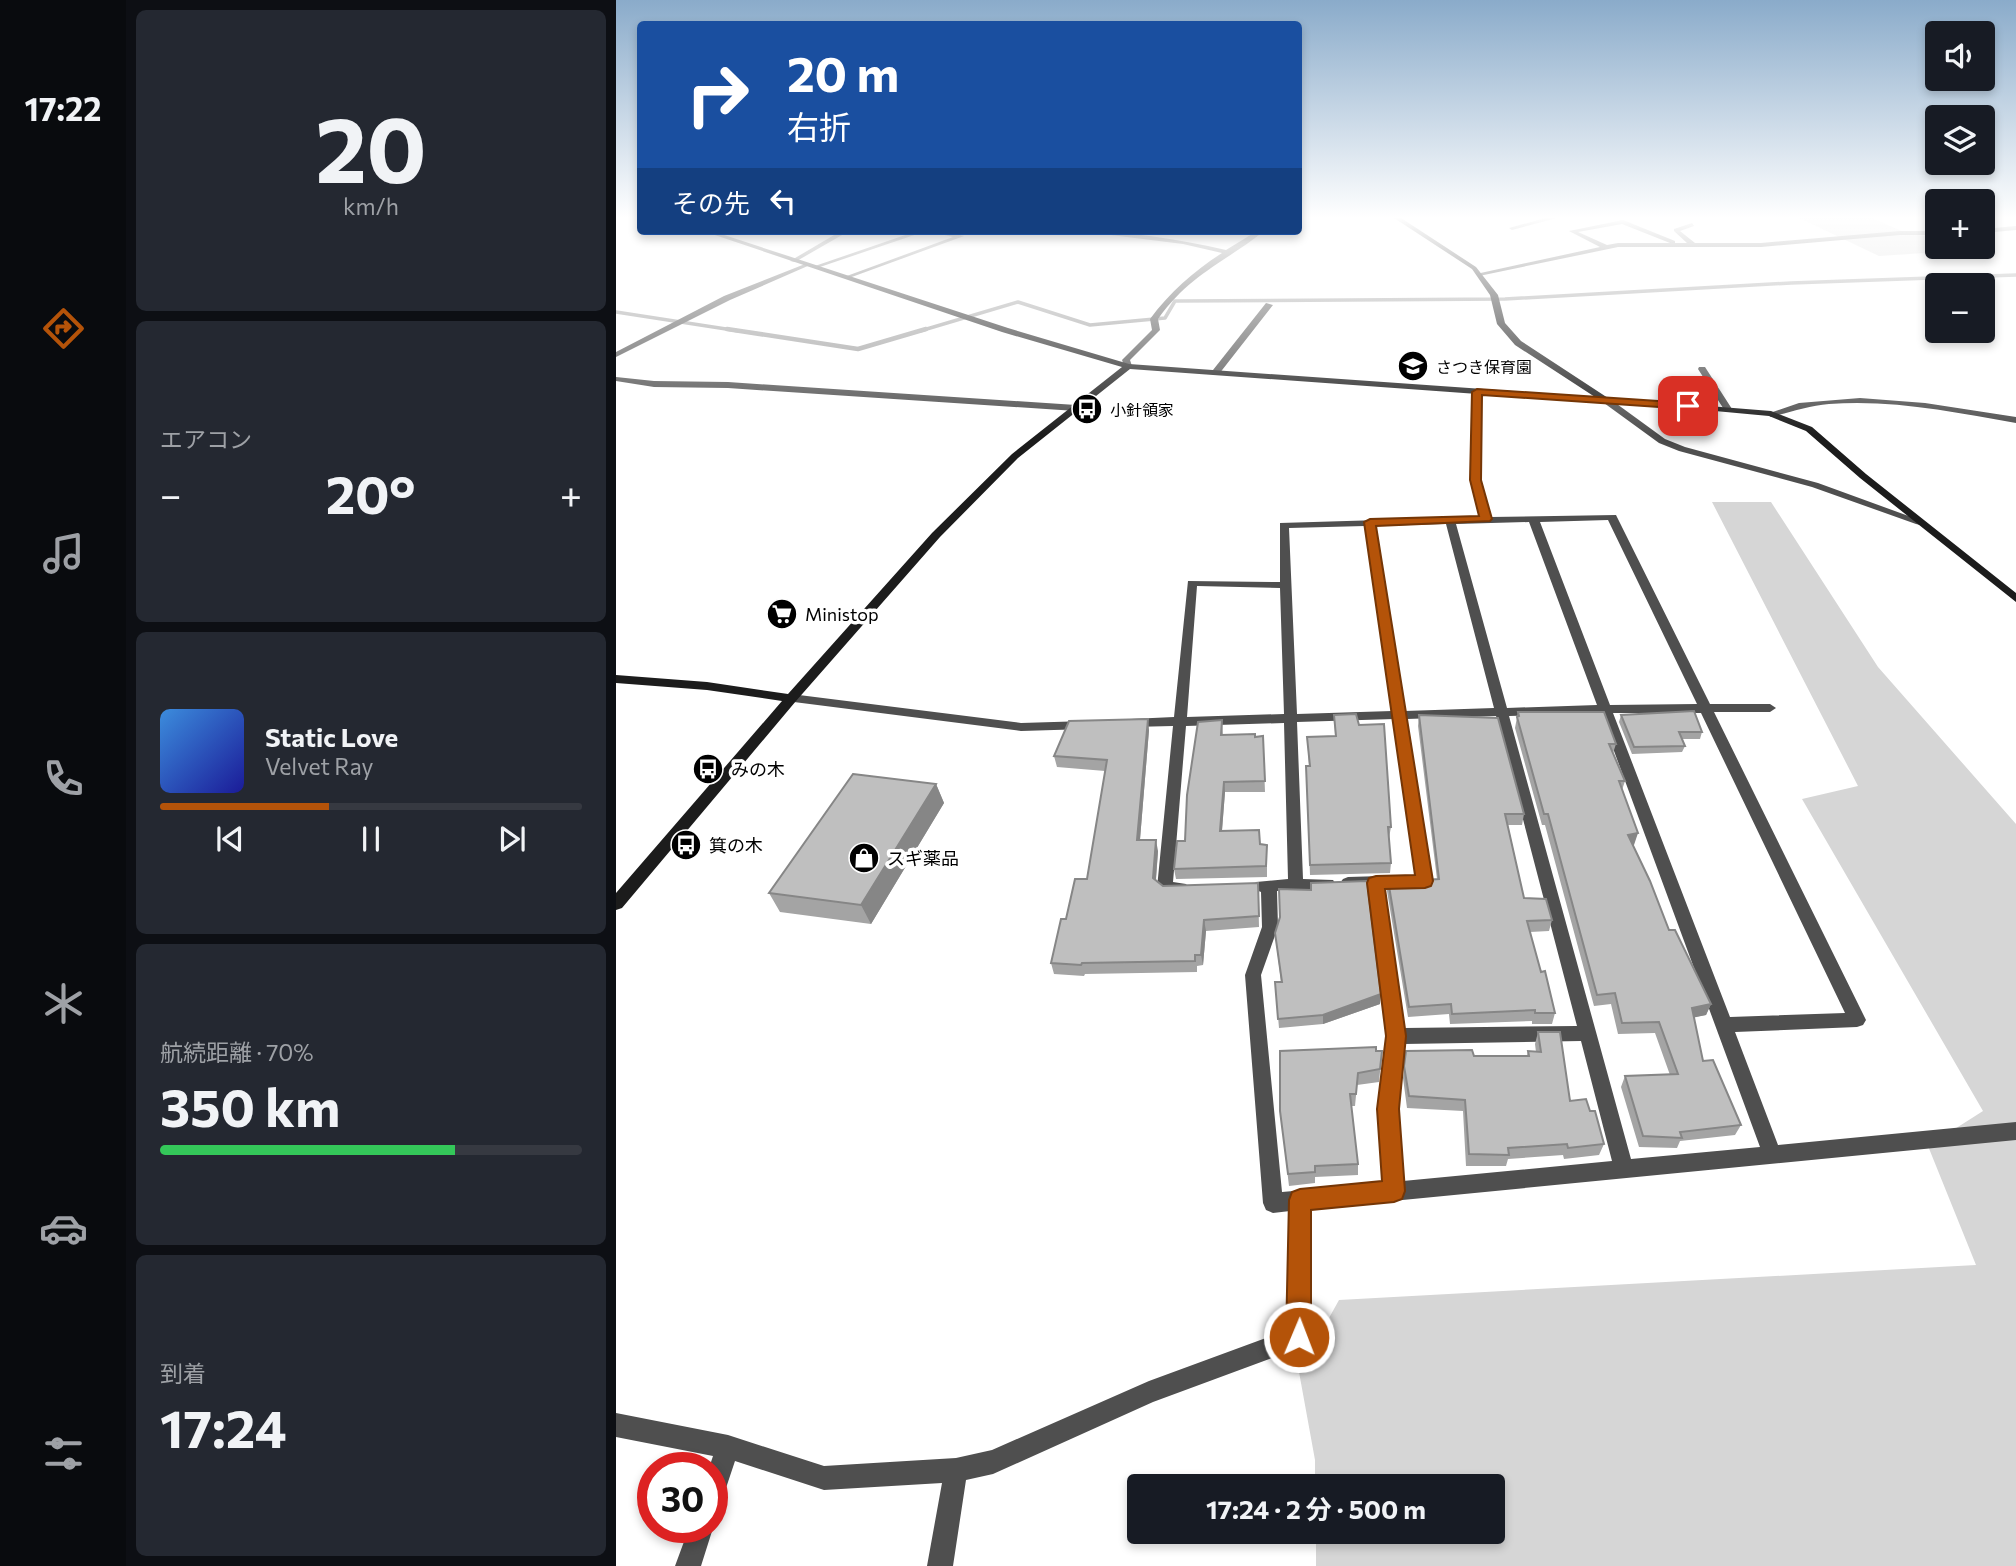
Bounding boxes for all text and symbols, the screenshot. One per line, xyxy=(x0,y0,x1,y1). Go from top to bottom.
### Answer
map controls xyxy=(1925,21,1995,343)
button: sound xyxy=(1925,21,1995,91)
text: 20 m xyxy=(787,42,899,102)
icon: right xyxy=(672,49,763,140)
text: 17:22 xyxy=(25,88,101,128)
text: 20 xyxy=(315,90,427,202)
button: layers xyxy=(1925,105,1995,175)
text: 右折 xyxy=(787,106,851,146)
icon: left xyxy=(764,182,802,220)
text: その先 xyxy=(672,187,750,218)
button: + xyxy=(1925,189,1995,259)
text: km/h xyxy=(343,192,399,220)
button: − xyxy=(1925,273,1995,343)
icon: directions xyxy=(39,304,88,353)
school or university icon: さつき保育園 xyxy=(1396,349,1430,383)
place label: さつき保育園 xyxy=(1436,357,1532,376)
pin xyxy=(1658,376,1718,436)
icon: arrive xyxy=(1669,387,1707,425)
bus stop icon: 小針領家 xyxy=(1070,392,1104,426)
place label: 小針領家 xyxy=(1110,400,1174,419)
text: エアコン xyxy=(160,425,252,453)
text: 20° xyxy=(326,461,416,525)
text: − xyxy=(160,470,182,517)
text: + xyxy=(560,470,582,517)
icon: music xyxy=(39,529,88,578)
supermarket icon: Ministop xyxy=(765,597,799,631)
place label: Ministop xyxy=(805,603,879,625)
text: Static Love xyxy=(265,721,398,752)
text: Velvet Ray xyxy=(265,752,373,780)
bus stop icon: みの木 xyxy=(691,752,725,786)
icon: phone xyxy=(39,754,88,803)
place label: みの木 xyxy=(731,758,785,780)
icon: previous xyxy=(211,820,249,858)
icon: pause xyxy=(352,820,390,858)
icon: next xyxy=(493,820,531,858)
bus stop icon: 箕の木 xyxy=(669,828,703,862)
place label: 箕の木 xyxy=(709,834,763,856)
shop icon: スギ薬品 xyxy=(847,841,881,875)
place label: スギ薬品 xyxy=(887,847,959,869)
icon: climate xyxy=(39,979,88,1028)
text: 航続距離 · 70% xyxy=(160,1038,314,1066)
text: 350 km xyxy=(160,1074,340,1138)
icon: car xyxy=(39,1204,88,1253)
position arrow xyxy=(1262,1300,1336,1374)
text: 到着 xyxy=(160,1359,206,1387)
text: 17:24 xyxy=(160,1395,287,1459)
icon: filters xyxy=(39,1429,88,1478)
speed limit sign: 30 xyxy=(637,1452,728,1543)
text: 17:24 · 2 分 · 500 m xyxy=(1206,1493,1426,1524)

